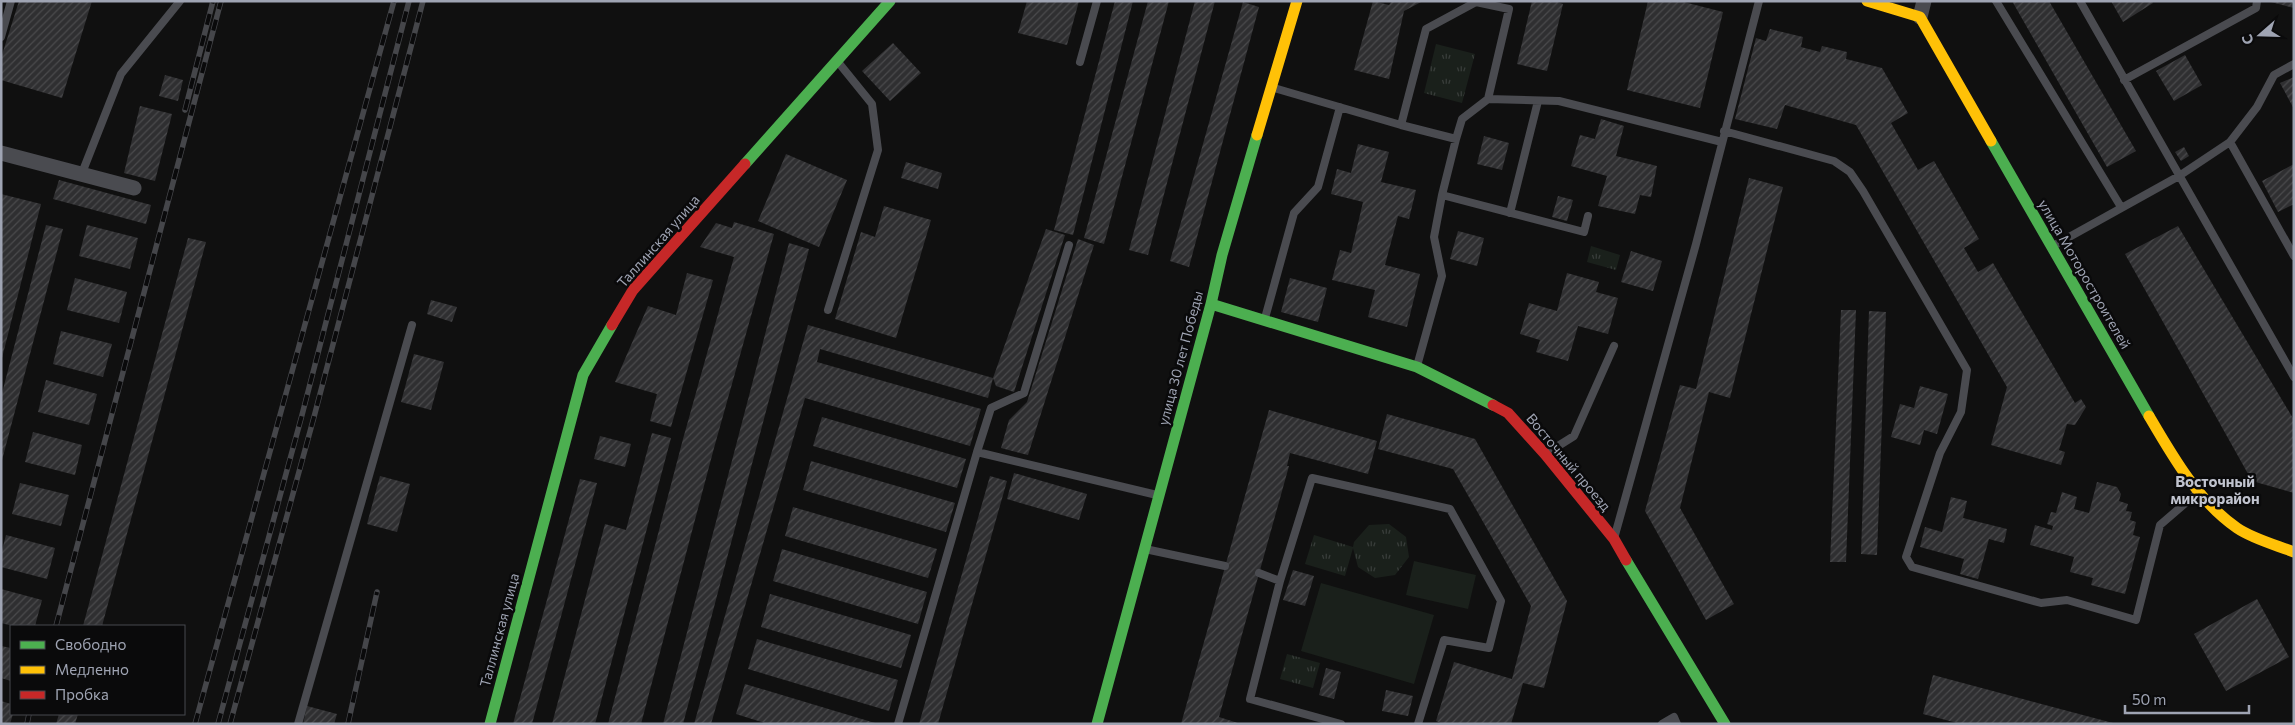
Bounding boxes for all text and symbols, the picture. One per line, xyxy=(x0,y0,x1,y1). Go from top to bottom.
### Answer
north arrow xyxy=(2235,10,2285,60)
text: С xyxy=(2238,32,2257,47)
street label: Таллинская улица xyxy=(613,191,703,291)
street label: улица Моторостроителей xyxy=(2035,196,2135,352)
street label: улица 30 лет Победы xyxy=(1154,289,1206,427)
street label: Восточный проезд xyxy=(1523,410,1615,514)
district label: Восточный микрорайон xyxy=(2170,472,2260,507)
street label: Таллинская улица xyxy=(476,571,522,689)
legend xyxy=(10,625,185,715)
text: Свободно xyxy=(55,635,126,653)
text: Медленно xyxy=(55,660,129,678)
scale bar xyxy=(2125,682,2249,714)
text: Пробка xyxy=(55,685,109,703)
text: 50 m xyxy=(2132,690,2166,708)

